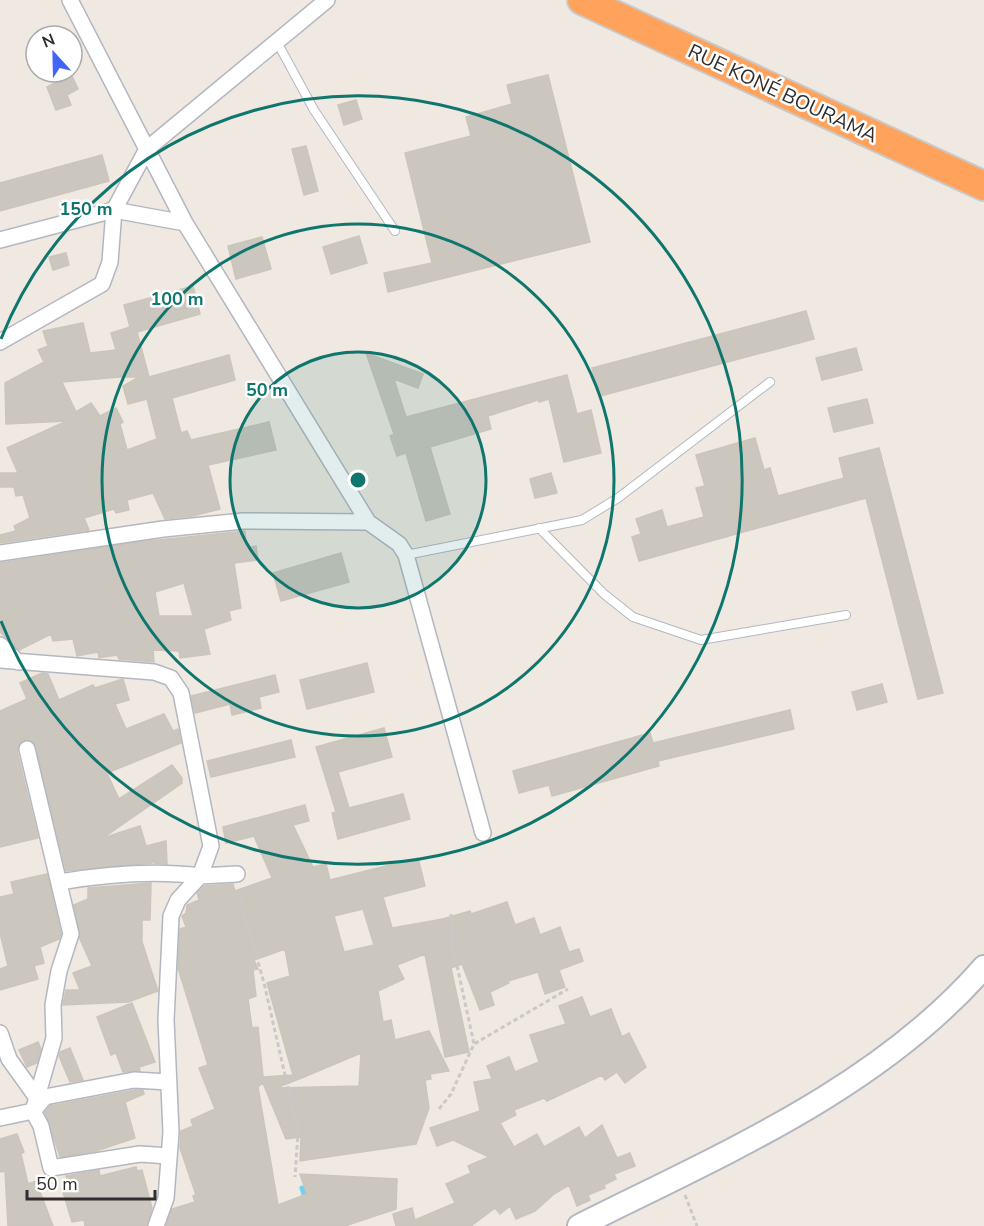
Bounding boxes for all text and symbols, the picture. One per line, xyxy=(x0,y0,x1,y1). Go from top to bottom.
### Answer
north arrow xyxy=(24,24,84,84)
text: N xyxy=(39,29,58,53)
street label: RUE KONÉ BOURAMA xyxy=(684,38,882,149)
text: 150 m xyxy=(59,197,113,221)
text: 100 m xyxy=(150,287,204,311)
text: 50 m xyxy=(246,378,288,402)
centre of rings xyxy=(348,470,368,490)
scale bar xyxy=(27,1163,154,1201)
text: 50 m xyxy=(36,1172,78,1196)

